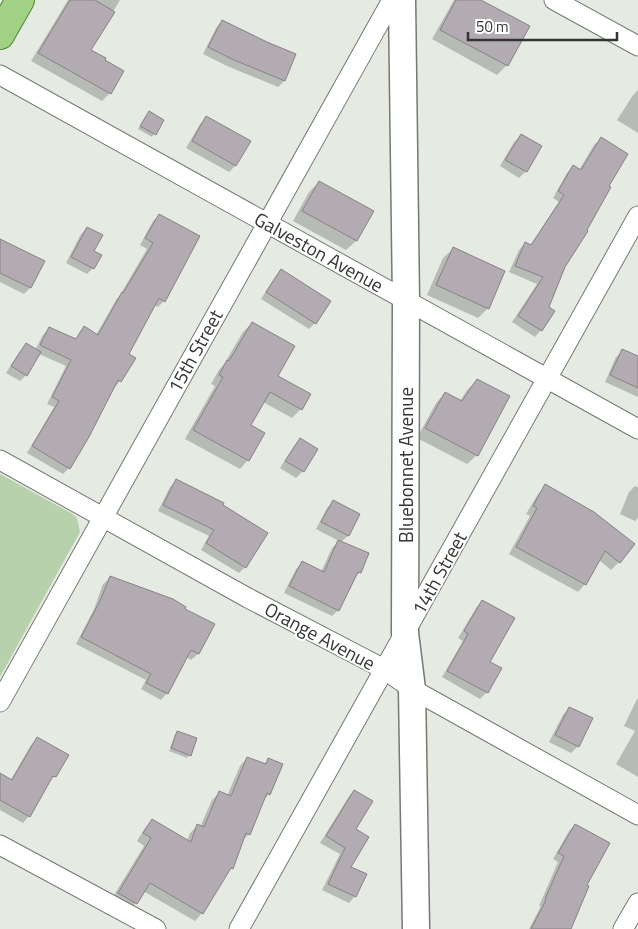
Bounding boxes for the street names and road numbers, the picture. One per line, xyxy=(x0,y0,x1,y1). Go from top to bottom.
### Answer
street label: Galveston Avenue xyxy=(249,204,389,299)
street label: 15th Street xyxy=(160,304,230,398)
street label: Bluebonnet Avenue xyxy=(391,387,420,543)
street label: 14th Street xyxy=(404,526,474,620)
street label: Orange Avenue xyxy=(260,594,381,677)

